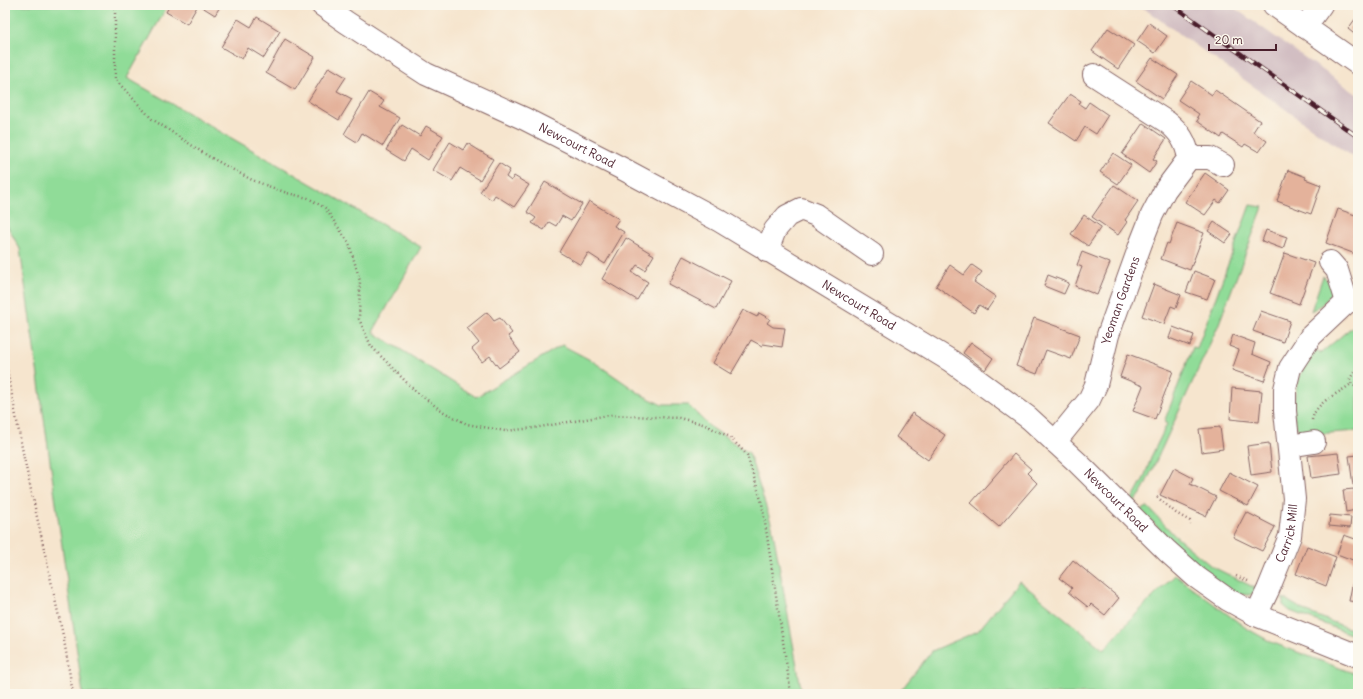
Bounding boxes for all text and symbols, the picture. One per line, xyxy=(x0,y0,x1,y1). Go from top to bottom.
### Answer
scale bar xyxy=(1209,26,1276,52)
text: 20 m xyxy=(1215,32,1243,47)
street label: Newcourt Road xyxy=(537,119,618,171)
street label: Yeoman Gardens xyxy=(1098,254,1143,346)
street label: Newcourt Road xyxy=(819,277,899,333)
street label: Newcourt Road xyxy=(1081,465,1151,535)
street label: Carrick Mill xyxy=(1272,503,1300,565)

